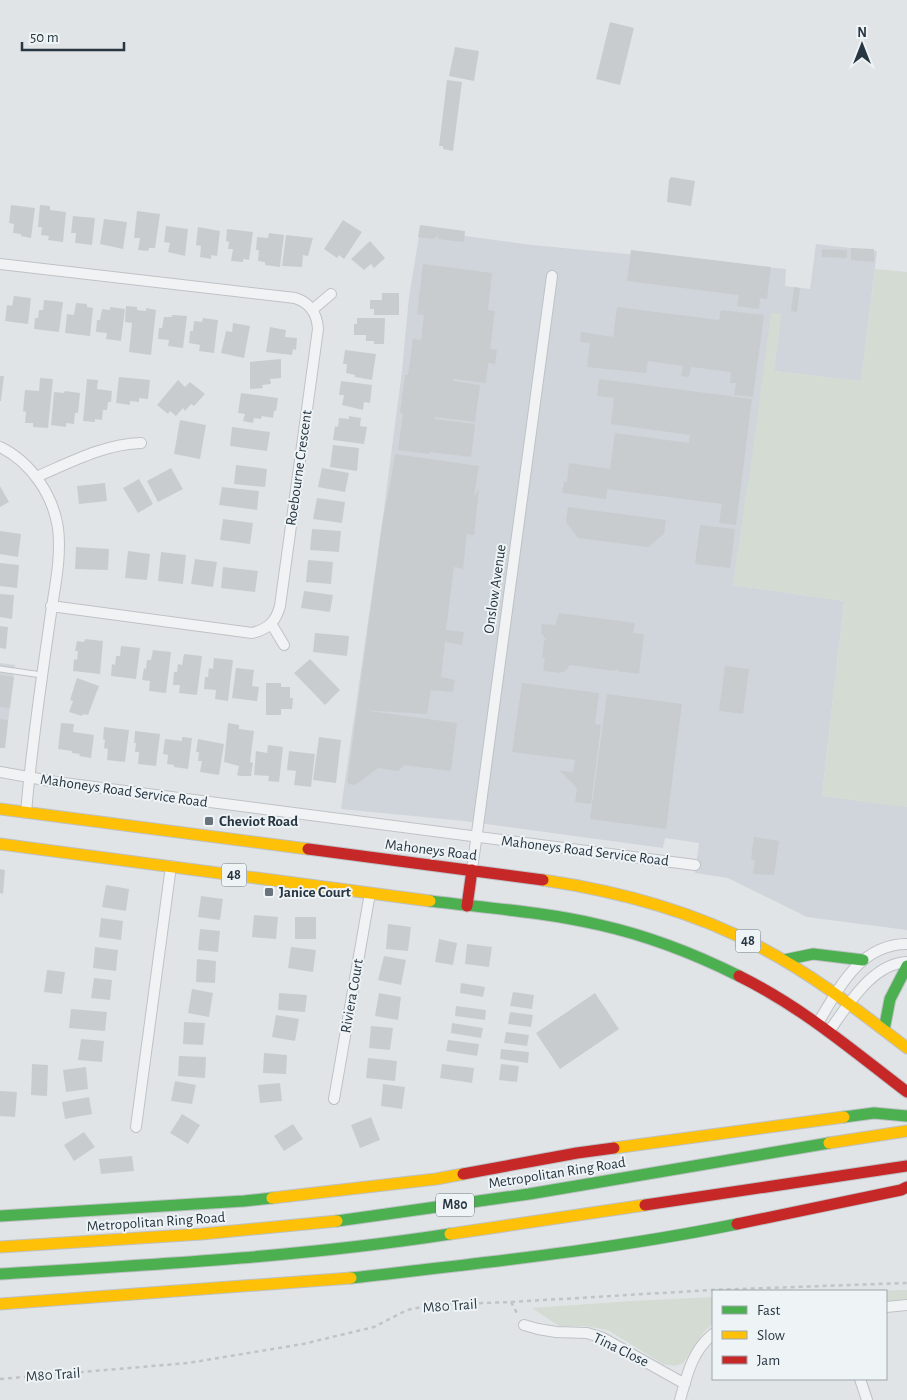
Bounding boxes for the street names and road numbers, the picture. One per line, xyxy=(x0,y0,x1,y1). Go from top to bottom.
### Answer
street label: Roebourne Crescent xyxy=(283,409,315,527)
street label: Onslow Avenue xyxy=(481,543,509,635)
street label: Mahoneys Road Service Road xyxy=(39,772,209,810)
street label: Mahoneys Road Service Road xyxy=(500,833,670,869)
street label: Mahoneys Road xyxy=(384,837,478,863)
road number: 48 xyxy=(222,864,246,886)
road number: 48 xyxy=(736,929,760,952)
street label: Riviera Court xyxy=(338,958,366,1034)
street label: Metropolitan Ring Road xyxy=(487,1155,627,1191)
road number: M80 xyxy=(436,1194,474,1216)
street label: Metropolitan Ring Road xyxy=(86,1210,226,1234)
street label: M80 Trail xyxy=(422,1297,478,1315)
street label: Tina Close xyxy=(591,1330,651,1370)
street label: M80 Trail xyxy=(25,1366,81,1384)

